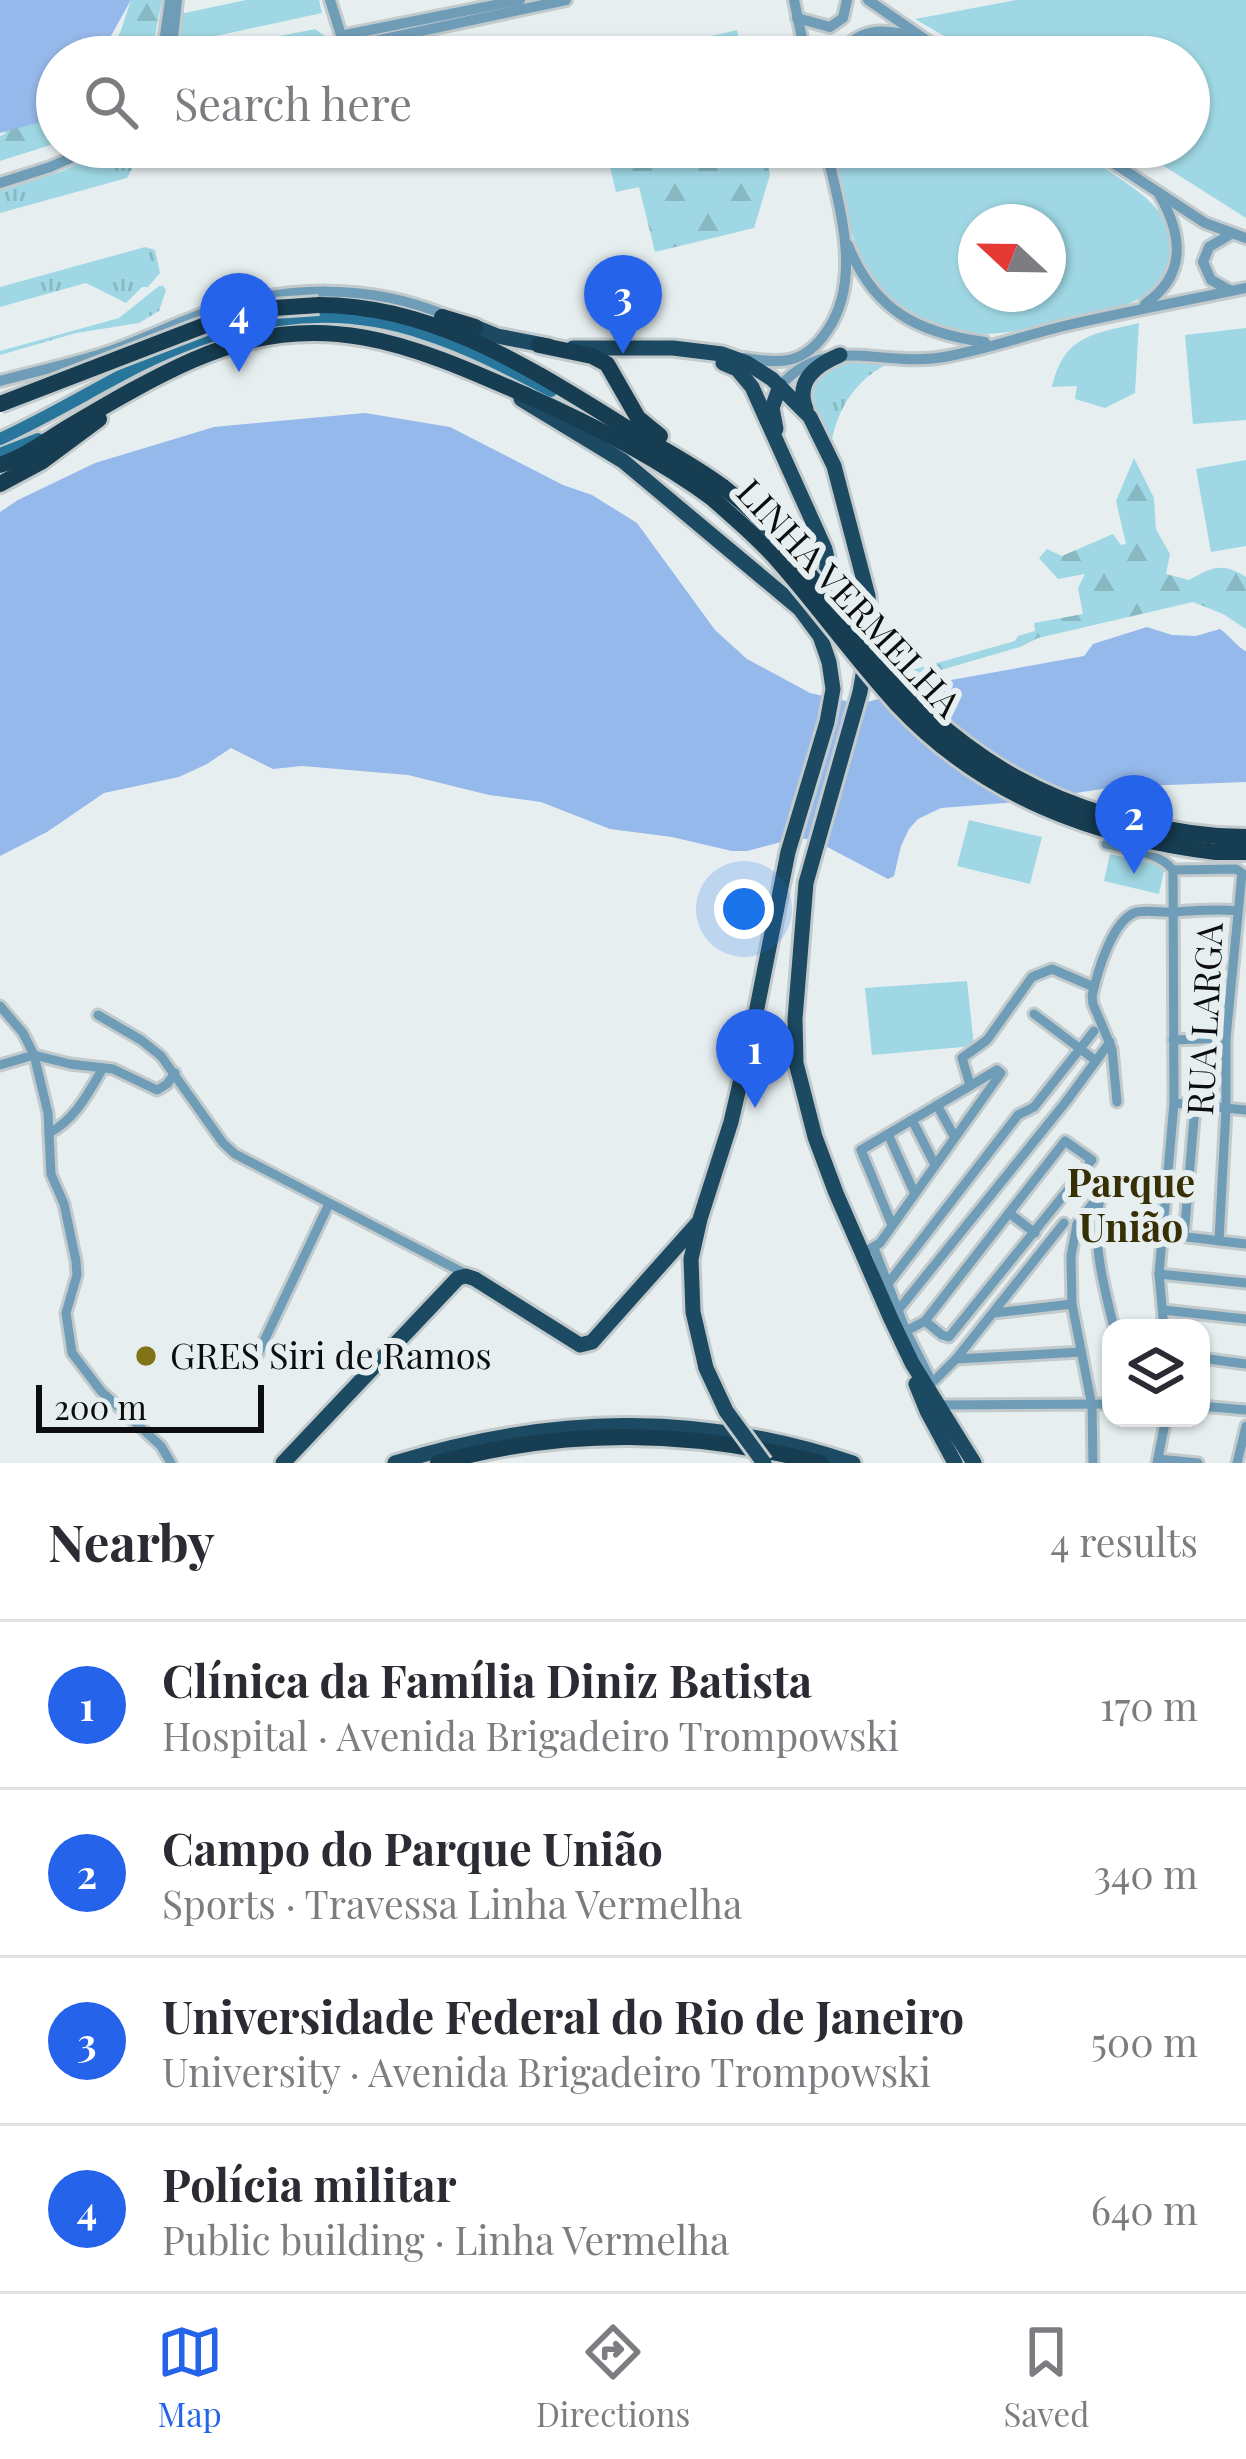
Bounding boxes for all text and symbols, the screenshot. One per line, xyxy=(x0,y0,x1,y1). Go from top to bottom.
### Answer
search box xyxy=(36,36,1210,168)
icon: search xyxy=(78,69,144,135)
text: Search here xyxy=(174,72,412,132)
north arrow xyxy=(958,204,1066,312)
pin: 3 xyxy=(584,255,662,354)
pin: 4 xyxy=(200,273,278,372)
street label: LINHA VERMELHA xyxy=(728,467,974,726)
pin: 2 xyxy=(1095,775,1173,874)
your location xyxy=(714,879,774,939)
street label: RUA LARGA xyxy=(1174,921,1232,1116)
pin: 1 xyxy=(716,1009,794,1108)
district label: Parque União xyxy=(1067,1155,1195,1252)
map controls xyxy=(1102,1319,1210,1427)
button: layers xyxy=(1102,1319,1210,1427)
place label: GRES Siri de Ramos xyxy=(170,1330,492,1378)
marker: GRES Siri de Ramos xyxy=(133,1343,159,1369)
scale bar xyxy=(36,1379,264,1432)
text: 200 m xyxy=(54,1384,147,1428)
text: Nearby xyxy=(48,1507,214,1575)
text: 4 results xyxy=(1050,1515,1198,1567)
text: Clínica da Família Diniz Batista xyxy=(162,1649,812,1709)
text: 1 xyxy=(80,1679,94,1731)
text: 170 m xyxy=(1100,1679,1198,1731)
text: Hospital · Avenida Brigadeiro Trompowski xyxy=(162,1709,899,1761)
text: Campo do Parque União xyxy=(162,1817,663,1877)
text: 2 xyxy=(77,1847,97,1899)
text: 340 m xyxy=(1093,1847,1198,1899)
text: Sports · Travessa Linha Vermelha xyxy=(162,1877,742,1929)
text: Universidade Federal do Rio de Janeiro xyxy=(162,1985,964,2045)
text: 3 xyxy=(77,2015,97,2067)
text: 500 m xyxy=(1091,2015,1198,2067)
text: University · Avenida Brigadeiro Trompowski xyxy=(162,2045,931,2097)
text: Polícia militar xyxy=(162,2153,457,2213)
text: 4 xyxy=(77,2183,97,2235)
text: 640 m xyxy=(1091,2183,1198,2235)
text: Public building · Linha Vermelha xyxy=(162,2213,730,2265)
tab: Map xyxy=(157,2319,223,2435)
tab: Directions xyxy=(536,2319,690,2435)
tab: Saved xyxy=(1004,2319,1089,2435)

